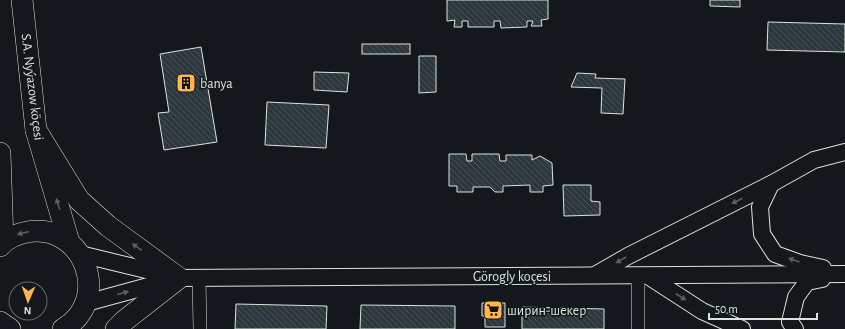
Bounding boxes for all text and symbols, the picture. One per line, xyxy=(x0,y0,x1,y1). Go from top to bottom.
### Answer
street label: S.A. Nyýazow köçesi xyxy=(19,33,45,141)
building icon: banya xyxy=(175,72,197,94)
place label: banya xyxy=(200,77,233,91)
one-way arrow xyxy=(55,198,61,210)
one-way arrow xyxy=(731,198,742,205)
one-way arrow xyxy=(17,231,29,237)
one-way arrow xyxy=(131,243,142,251)
one-way arrow xyxy=(615,257,627,264)
one-way arrow xyxy=(787,257,799,263)
street label: Görogly koçesi xyxy=(473,270,551,284)
north arrow xyxy=(8,281,48,321)
one-way arrow xyxy=(117,289,130,295)
one-way arrow xyxy=(676,293,686,301)
scale bar xyxy=(709,295,817,321)
supermarket icon: ширин-шекер xyxy=(482,299,504,321)
text: 50 m xyxy=(715,303,738,315)
place label: ширин-шекер xyxy=(507,304,586,318)
text: N xyxy=(24,305,32,316)

